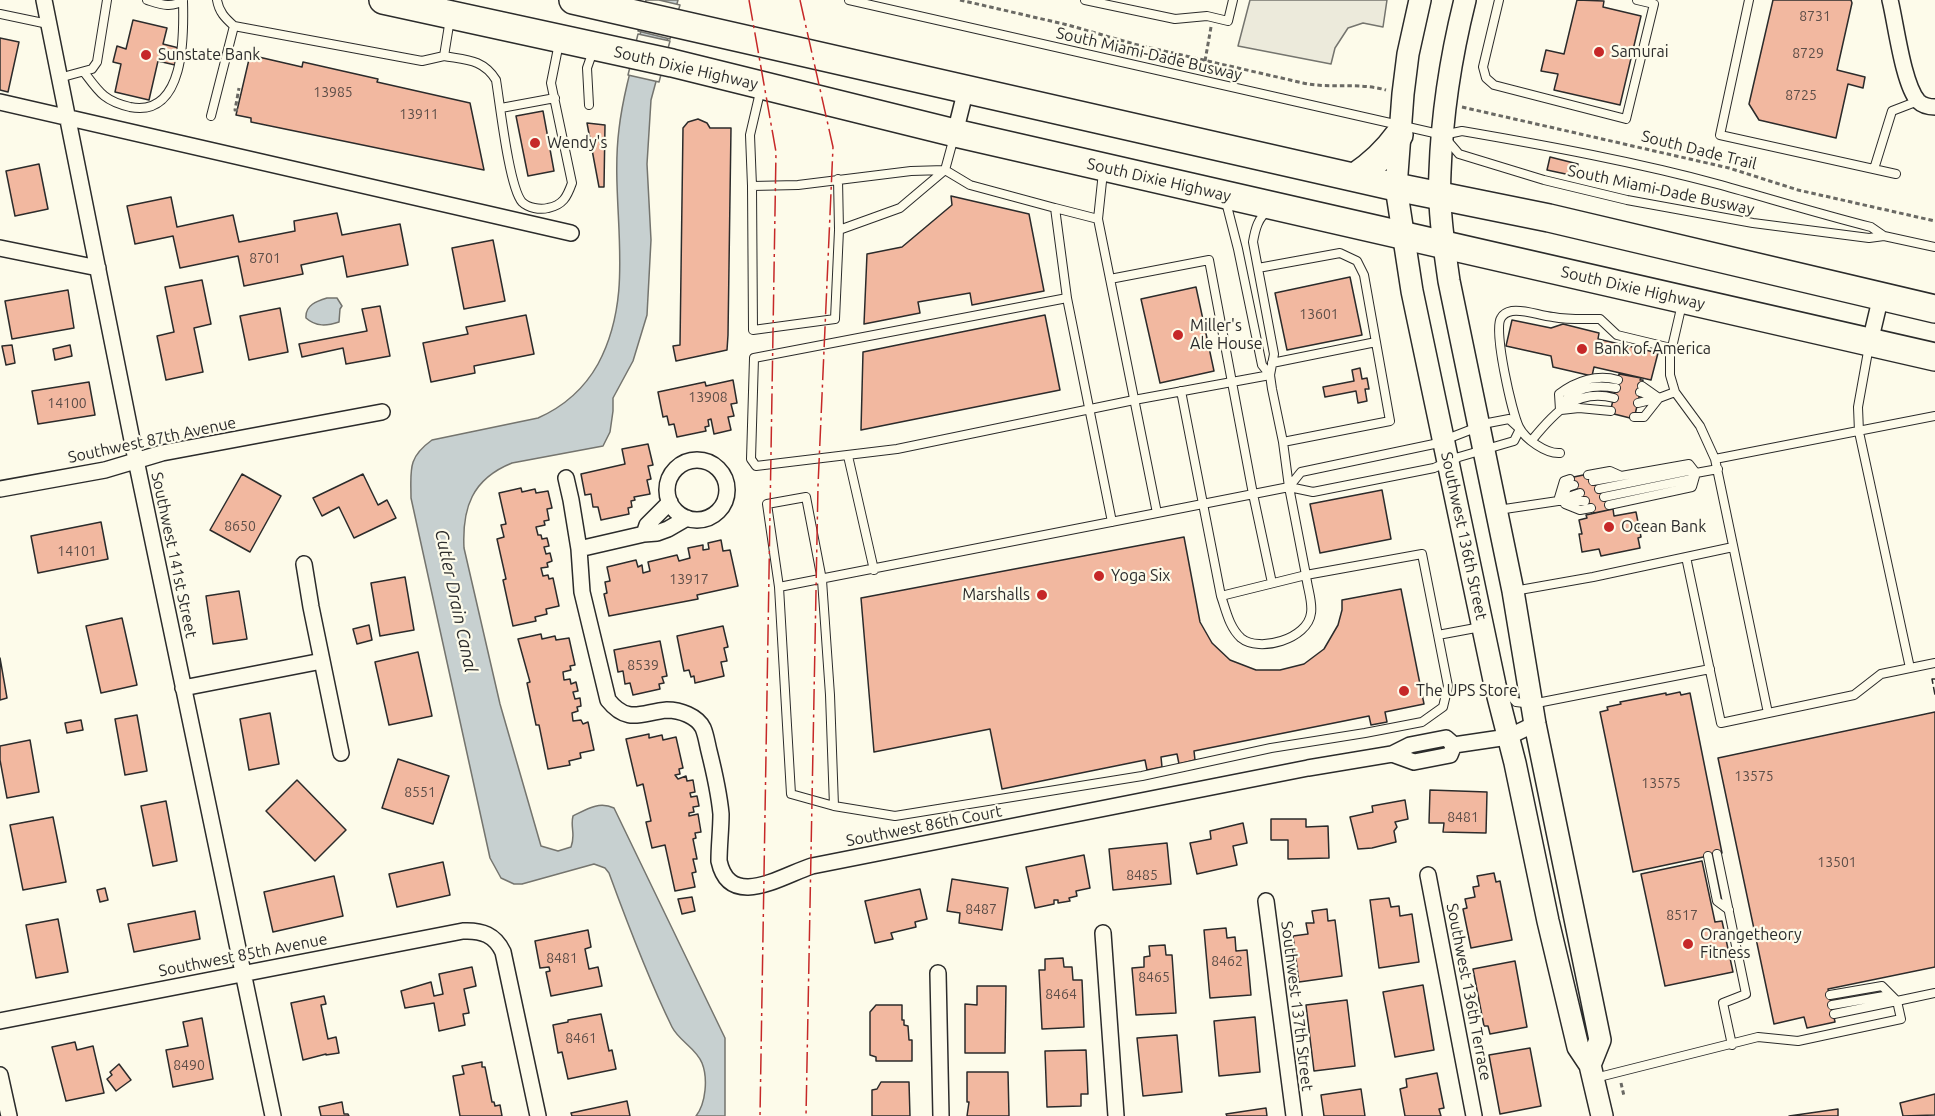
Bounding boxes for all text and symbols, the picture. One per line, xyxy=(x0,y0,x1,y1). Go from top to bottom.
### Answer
house number: 8731 xyxy=(1799,8,1831,24)
street label: South Miami-Dade Busway xyxy=(1054,23,1244,85)
street label: South Dixie Highway xyxy=(612,42,760,94)
place label: Samurai xyxy=(1611,42,1669,62)
place label: Sunstate Bank xyxy=(158,45,260,65)
marker: Samurai xyxy=(1592,45,1606,59)
house number: 8729 xyxy=(1792,45,1824,61)
marker: Sunstate Bank xyxy=(139,48,153,62)
house number: 13985 xyxy=(313,84,353,100)
house number: 8725 xyxy=(1785,87,1817,103)
house number: 13911 xyxy=(399,106,439,122)
street label: South Dade Trail xyxy=(1639,126,1759,174)
place label: Wendy's xyxy=(547,133,607,153)
marker: Wendy's xyxy=(528,136,542,150)
street label: South Dixie Highway xyxy=(1085,154,1233,206)
street label: South Miami-Dade Busway xyxy=(1566,161,1756,219)
house number: 8701 xyxy=(249,250,281,266)
street label: South Dixie Highway xyxy=(1559,262,1707,314)
house number: 13601 xyxy=(1299,306,1339,322)
place label: Miller's Ale House xyxy=(1190,316,1263,354)
marker: Miller's Ale House xyxy=(1171,328,1185,342)
place label: Bank of America xyxy=(1594,339,1711,359)
marker: Bank of America xyxy=(1575,342,1589,356)
house number: 13908 xyxy=(688,389,728,405)
house number: 14100 xyxy=(47,395,87,411)
street label: Southwest 87th Avenue xyxy=(66,413,238,467)
street label: Southwest 136th Street xyxy=(1437,450,1491,622)
street label: Southwest 141st Street xyxy=(147,470,201,640)
place label: Ocean Bank xyxy=(1621,517,1706,537)
house number: 8650 xyxy=(224,518,256,534)
marker: Ocean Bank xyxy=(1602,520,1616,534)
water label: Cutler Drain Canal xyxy=(430,527,482,675)
house number: 14101 xyxy=(57,543,97,559)
place label: Yoga Six xyxy=(1111,566,1170,586)
marker: Yoga Six xyxy=(1092,569,1106,583)
house number: 13917 xyxy=(669,571,709,587)
place label: Marshalls xyxy=(962,585,1030,605)
marker: Marshalls xyxy=(1035,588,1049,602)
house number: 8539 xyxy=(627,657,659,673)
place label: The UPS Store xyxy=(1416,681,1518,701)
marker: The UPS Store xyxy=(1397,684,1411,698)
house number: 13575 xyxy=(1734,768,1774,784)
house number: 13575 xyxy=(1641,775,1681,791)
house number: 8551 xyxy=(404,784,436,800)
street label: Southwest 86th Court xyxy=(845,801,1003,851)
house number: 8481 xyxy=(1447,809,1479,825)
house number: 13501 xyxy=(1817,854,1857,870)
house number: 8485 xyxy=(1126,867,1158,883)
house number: 8487 xyxy=(965,901,997,917)
street label: Southwest 136th Terrace xyxy=(1442,902,1496,1082)
house number: 8517 xyxy=(1666,907,1698,923)
street label: Southwest 137th Street xyxy=(1277,920,1317,1092)
place label: Orangetheory Fitness xyxy=(1700,925,1802,963)
street label: Southwest 85th Avenue xyxy=(157,929,329,981)
marker: Orangetheory Fitness xyxy=(1681,937,1695,951)
house number: 8481 xyxy=(546,950,578,966)
house number: 8462 xyxy=(1211,953,1243,969)
house number: 8465 xyxy=(1138,969,1170,985)
house number: 8464 xyxy=(1045,986,1077,1002)
house number: 8461 xyxy=(565,1030,597,1046)
house number: 8490 xyxy=(173,1057,205,1073)

